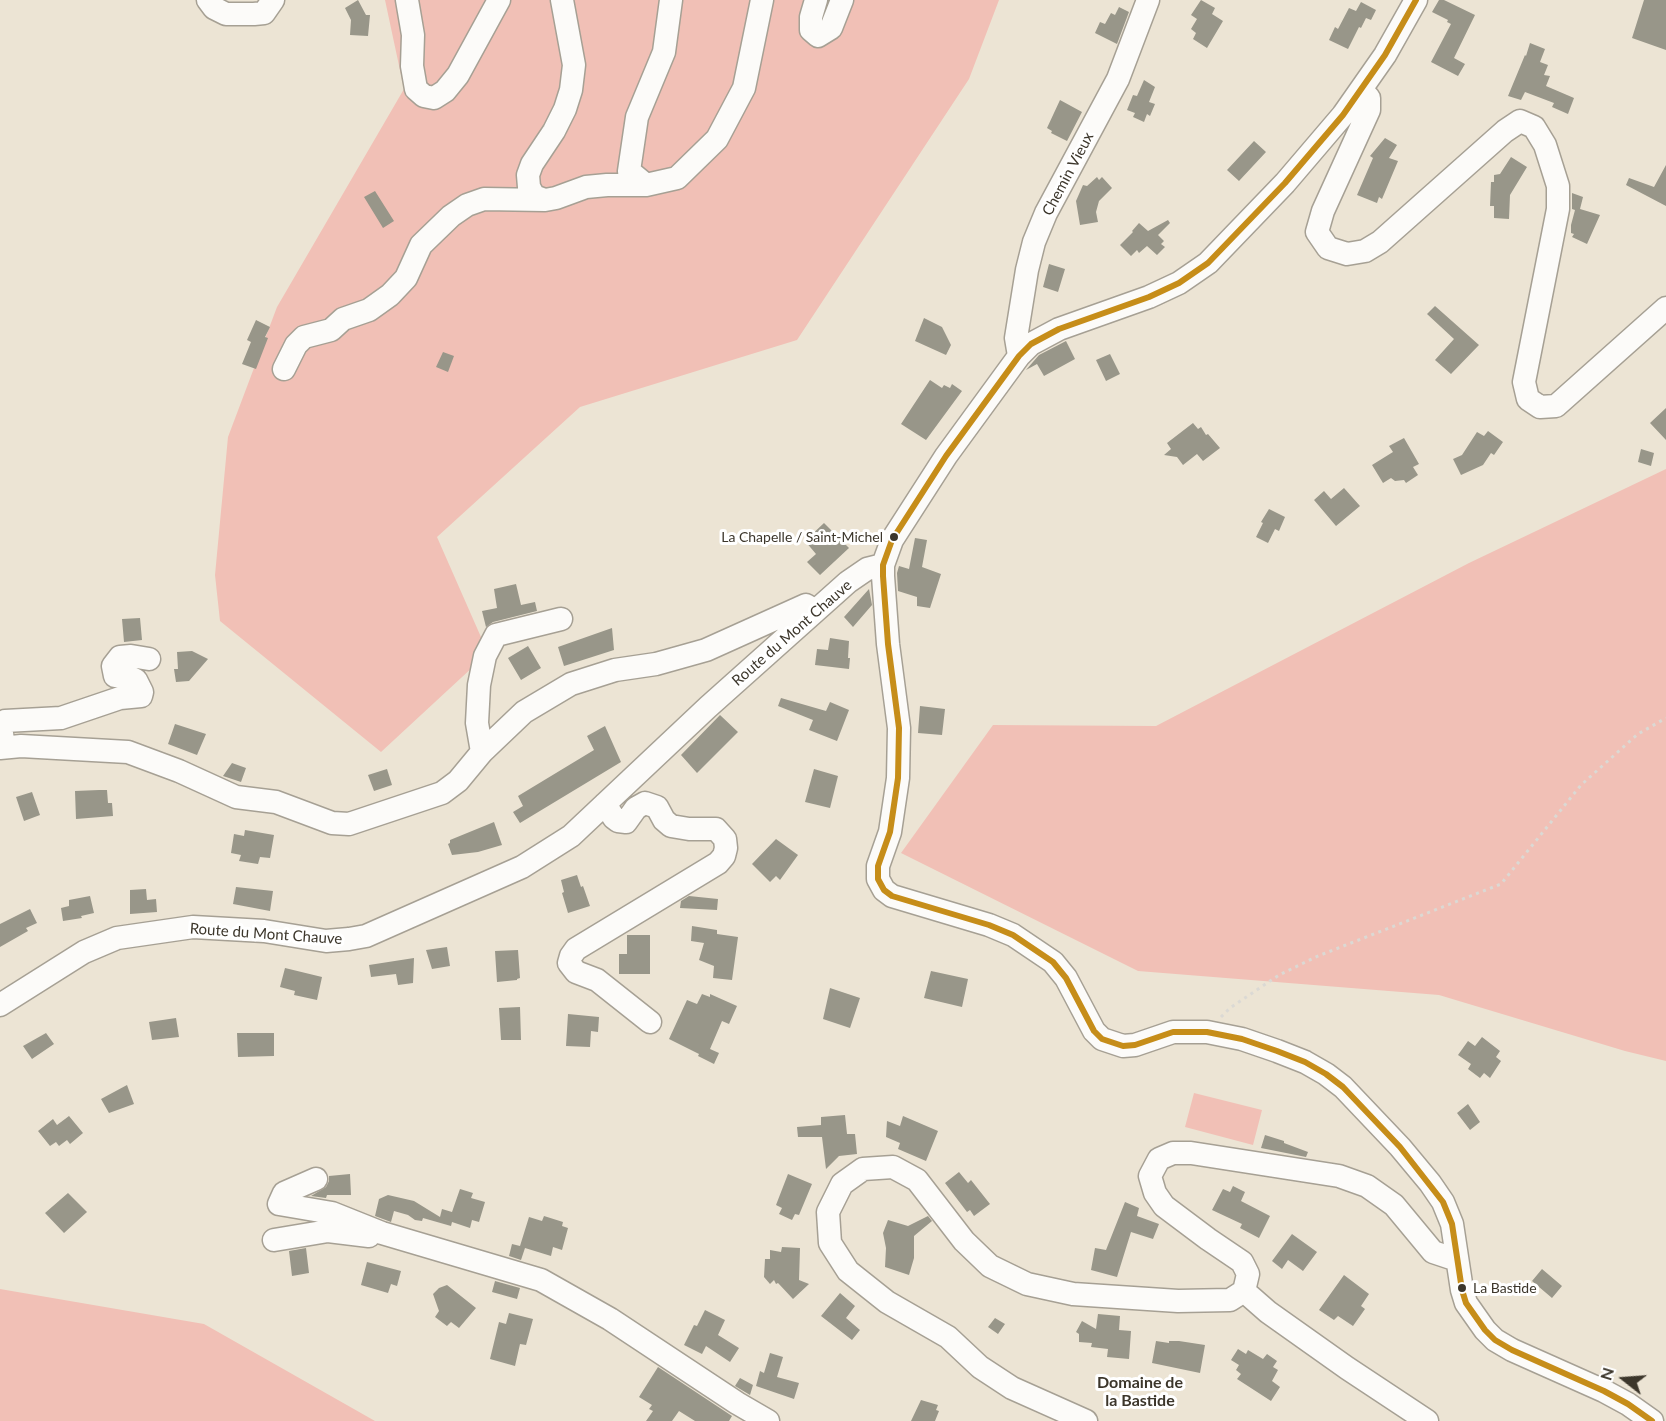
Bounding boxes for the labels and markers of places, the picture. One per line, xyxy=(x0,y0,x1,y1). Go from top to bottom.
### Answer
place label: La Chapelle / Saint-Michel xyxy=(721,529,883,545)
marker: La Chapelle / Saint-Michel xyxy=(888,531,900,543)
place label: La Bastide xyxy=(1473,1280,1537,1296)
marker: La Bastide xyxy=(1456,1282,1468,1294)

